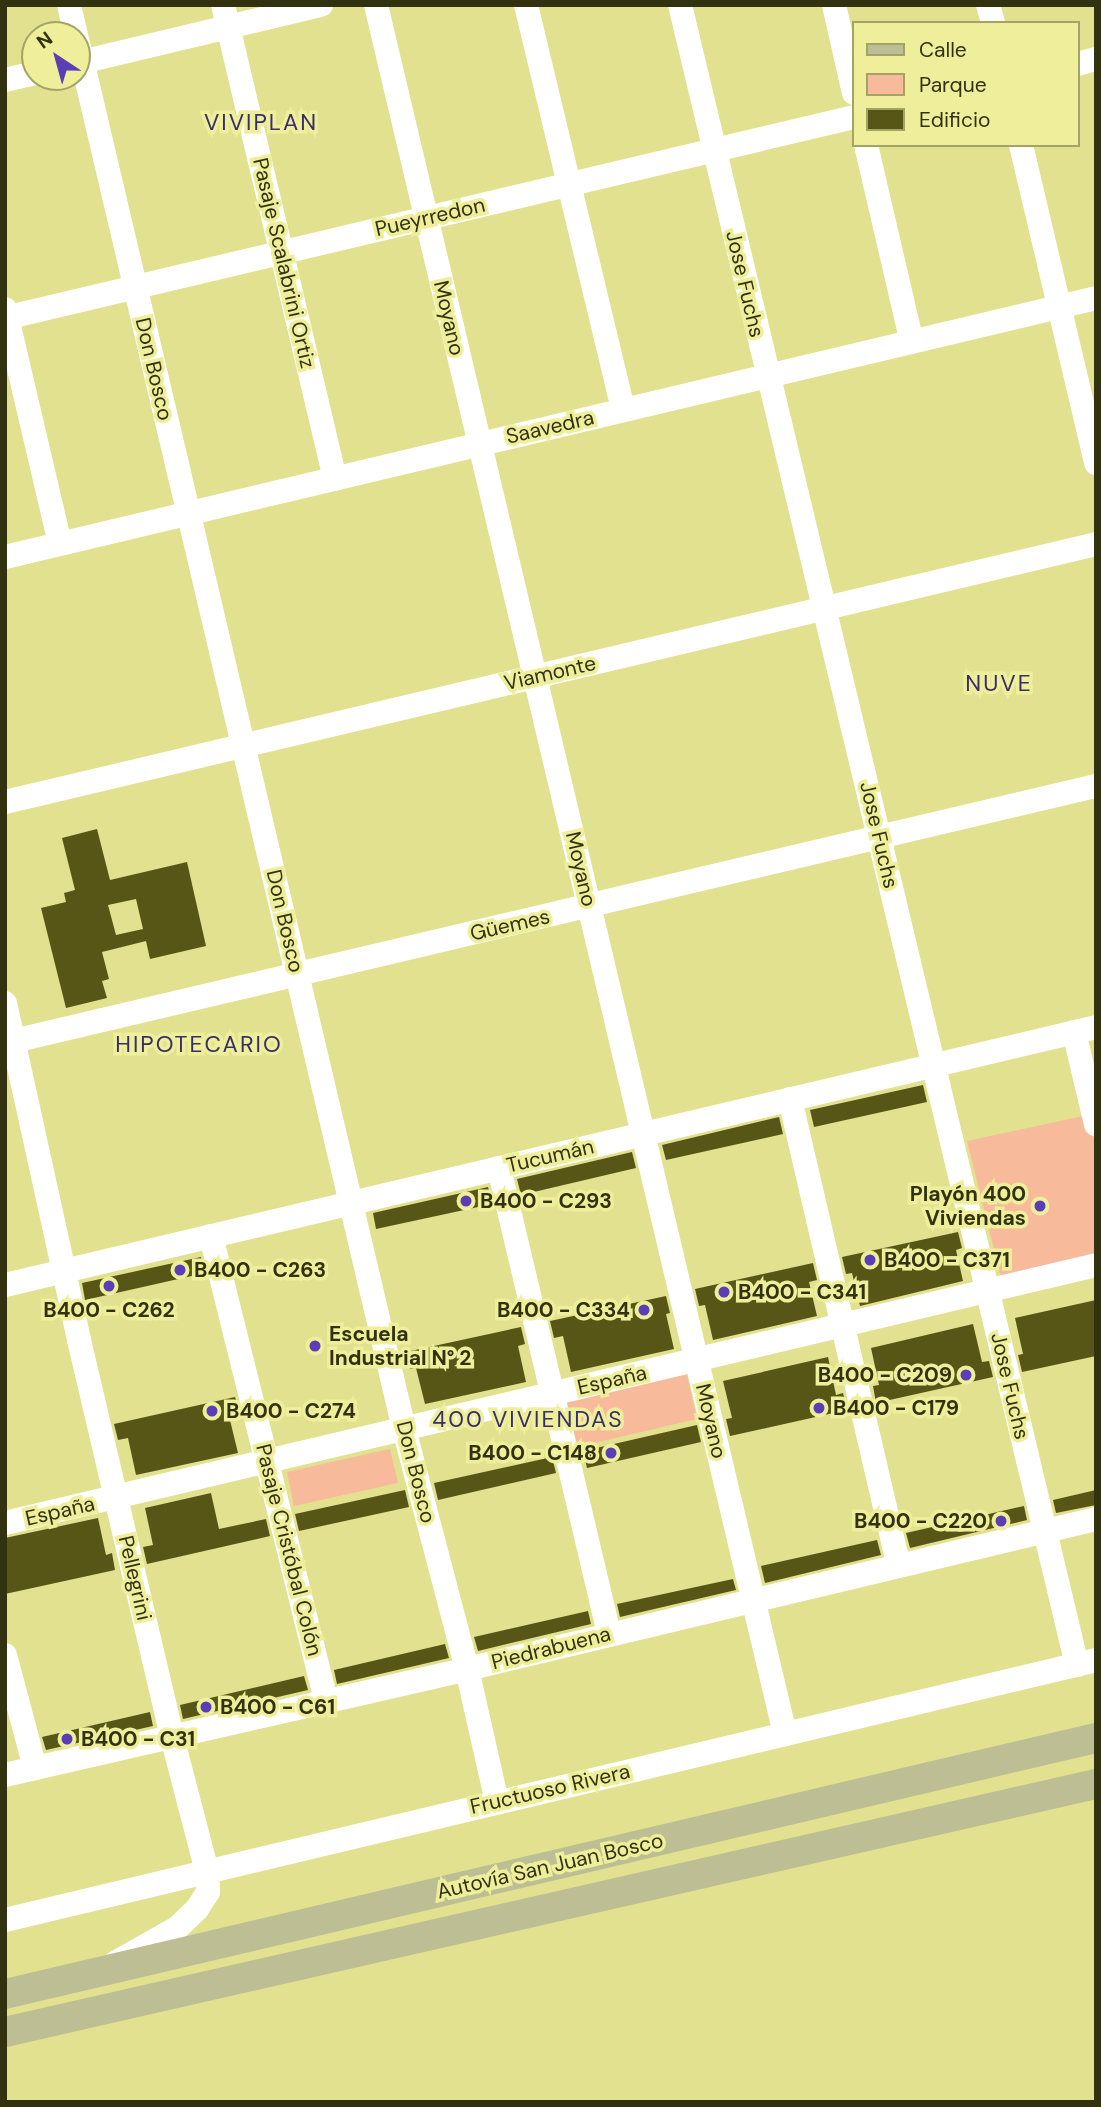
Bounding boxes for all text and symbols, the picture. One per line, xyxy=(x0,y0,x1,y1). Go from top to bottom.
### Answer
north arrow xyxy=(21,21,91,91)
legend xyxy=(852,21,1080,147)
text: N xyxy=(32,26,57,54)
text: Calle xyxy=(919,36,967,64)
text: Parque xyxy=(919,71,987,99)
text: Edificio xyxy=(919,106,990,134)
district label: VIVIPLAN xyxy=(205,108,317,136)
street label: Pasaje Scalabrini Ortiz xyxy=(248,155,320,371)
street label: Pueyrredon xyxy=(373,192,487,242)
street label: Jose Fuchs xyxy=(720,228,770,340)
street label: Moyano xyxy=(428,278,470,358)
street label: Don Bosco xyxy=(130,315,178,423)
street label: Saavedra xyxy=(504,405,596,449)
street label: Viamonte xyxy=(502,650,598,696)
district label: NUVE xyxy=(966,669,1032,697)
street label: Jose Fuchs xyxy=(854,779,904,891)
street label: Moyano xyxy=(560,829,602,909)
street label: Don Bosco xyxy=(261,867,309,975)
street label: Güemes xyxy=(468,904,552,946)
district label: HIPOTECARIO xyxy=(117,1030,281,1058)
street label: Tucumán xyxy=(504,1134,596,1178)
place label: Playón 400 Viviendas xyxy=(910,1181,1026,1231)
place label: B400 - C293 xyxy=(480,1188,612,1214)
marker: B400 - C293 xyxy=(458,1193,474,1209)
marker: Playón 400 Viviendas xyxy=(1032,1198,1048,1214)
place label: B400 - C371 xyxy=(884,1247,1010,1273)
marker: B400 - C371 xyxy=(862,1252,878,1268)
place label: B400 - C263 xyxy=(194,1257,326,1283)
marker: B400 - C263 xyxy=(172,1262,188,1278)
marker: B400 - C262 xyxy=(101,1278,117,1294)
place label: B400 - C341 xyxy=(738,1279,866,1305)
marker: B400 - C341 xyxy=(716,1284,732,1300)
place label: B400 - C262 xyxy=(43,1297,175,1323)
place label: B400 - C334 xyxy=(497,1297,630,1323)
marker: B400 - C334 xyxy=(636,1302,652,1318)
place label: Escuela Industrial N° 2 xyxy=(329,1321,471,1371)
street label: Jose Fuchs xyxy=(985,1330,1035,1442)
marker: Escuela Industrial N° 2 xyxy=(307,1338,323,1354)
street label: España xyxy=(575,1360,649,1400)
place label: B400 - C209 xyxy=(818,1362,952,1388)
marker: B400 - C209 xyxy=(958,1367,974,1383)
street label: Moyano xyxy=(690,1381,732,1461)
place label: B400 - C179 xyxy=(833,1395,959,1421)
place label: B400 - C274 xyxy=(226,1398,356,1424)
marker: B400 - C179 xyxy=(811,1400,827,1416)
marker: B400 - C274 xyxy=(204,1403,220,1419)
district label: 400 VIVIENDAS xyxy=(434,1405,622,1433)
street label: Don Bosco xyxy=(391,1418,441,1526)
place label: B400 - C148 xyxy=(468,1440,597,1466)
street label: Pasaje Cristóbal Colón xyxy=(250,1441,328,1659)
marker: B400 - C148 xyxy=(603,1445,619,1461)
street label: España xyxy=(23,1491,97,1531)
place label: B400 - C220 xyxy=(854,1508,987,1534)
marker: B400 - C220 xyxy=(993,1513,1009,1529)
street label: Pellegrini xyxy=(113,1533,157,1623)
street label: Piedrabuena xyxy=(489,1621,613,1675)
place label: B400 - C61 xyxy=(220,1694,335,1720)
marker: B400 - C61 xyxy=(198,1699,214,1715)
place label: B400 - C31 xyxy=(81,1726,195,1752)
marker: B400 - C31 xyxy=(59,1731,75,1747)
street label: Fructuoso Rivera xyxy=(468,1758,632,1820)
street label: Autovía San Juan Bosco xyxy=(434,1828,666,1904)

